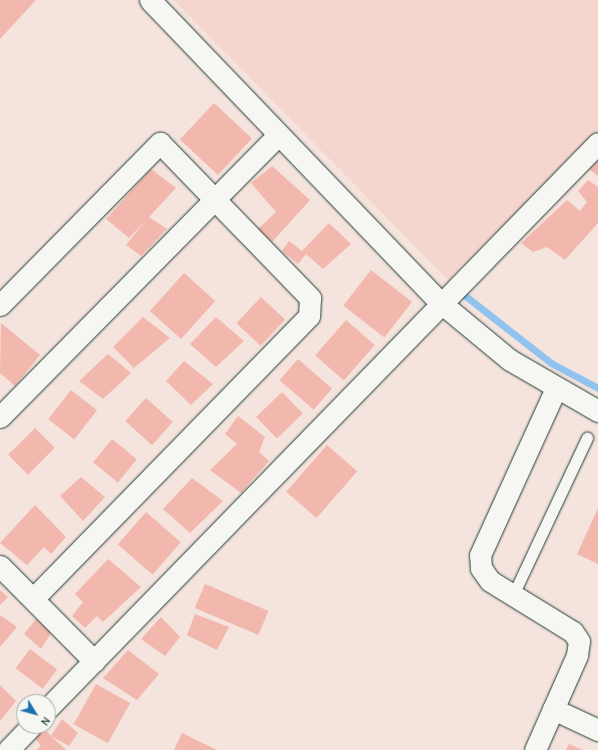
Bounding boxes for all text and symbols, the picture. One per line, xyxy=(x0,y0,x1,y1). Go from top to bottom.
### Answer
north arrow xyxy=(16,694,56,734)
text: N xyxy=(38,714,53,728)

